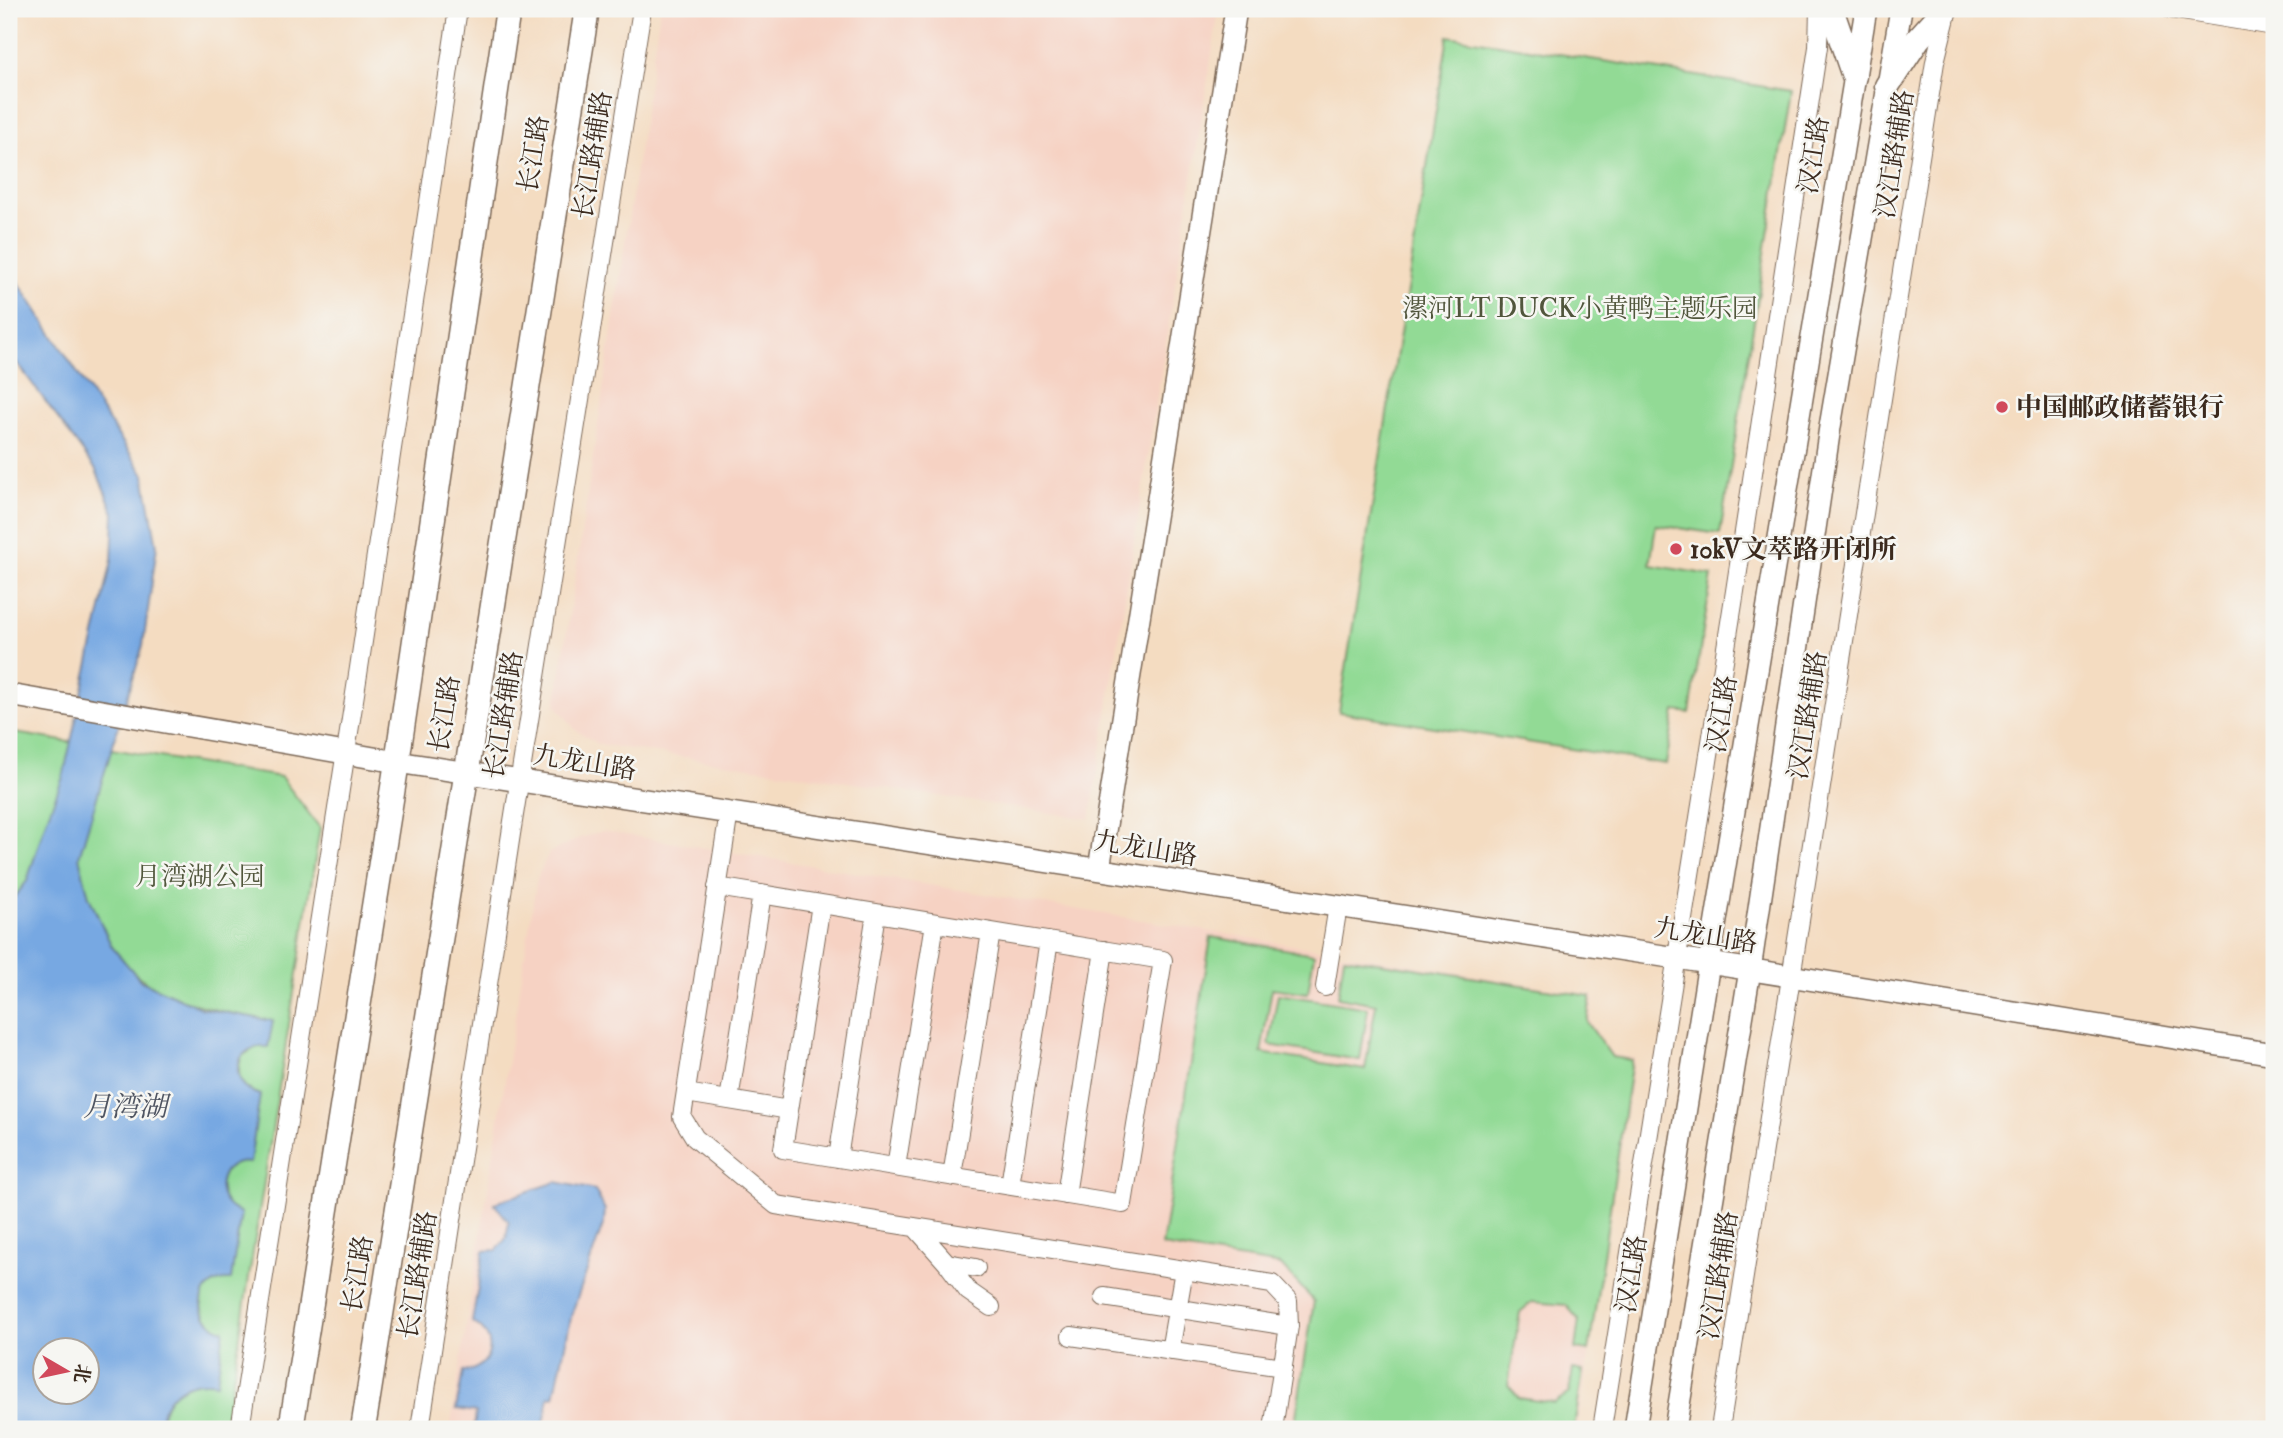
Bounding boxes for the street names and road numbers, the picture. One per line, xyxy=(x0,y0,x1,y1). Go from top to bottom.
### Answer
street label: 汉江路辅路 xyxy=(1869,87,1921,221)
street label: 长江路辅路 xyxy=(567,88,619,222)
street label: 长江路 xyxy=(512,113,556,195)
street label: 汉江路 xyxy=(1792,114,1836,196)
street label: 长江路辅路 xyxy=(478,648,530,782)
street label: 汉江路辅路 xyxy=(1782,648,1834,782)
street label: 长江路 xyxy=(423,673,467,755)
street label: 汉江路 xyxy=(1700,673,1744,755)
street label: 九龙山路 xyxy=(531,739,639,787)
street label: 九龙山路 xyxy=(1092,825,1200,873)
street label: 九龙山路 xyxy=(1652,912,1760,960)
street label: 长江路辅路 xyxy=(392,1208,444,1342)
street label: 汉江路辅路 xyxy=(1693,1208,1745,1342)
street label: 长江路 xyxy=(336,1233,380,1315)
street label: 汉江路 xyxy=(1610,1233,1654,1315)

